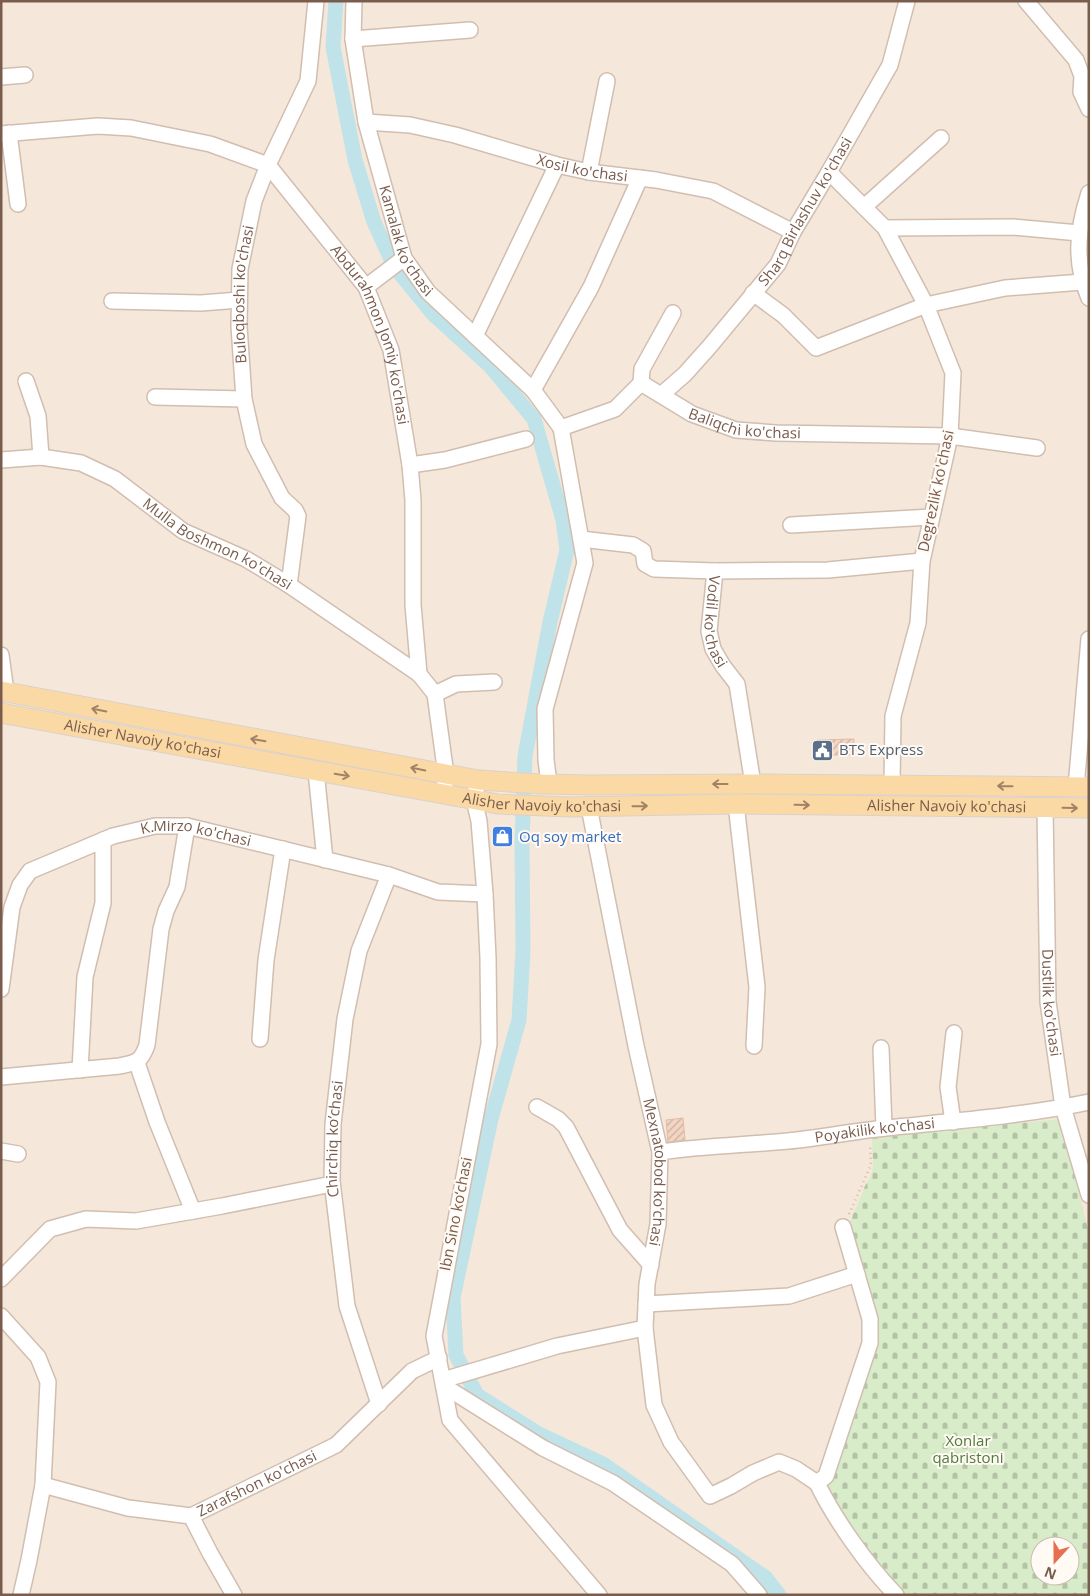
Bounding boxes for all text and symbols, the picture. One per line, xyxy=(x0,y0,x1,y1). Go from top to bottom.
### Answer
street label: Sharq Birlashuv ko'chasi xyxy=(753,133,856,290)
street label: Xosil ko'chasi xyxy=(535,149,629,186)
street label: Kamalak ko'chasi xyxy=(375,183,438,301)
street label: Buloqboshi ko'chasi xyxy=(228,223,258,364)
street label: Abdurahmon Jomiy ko'chasi xyxy=(327,240,414,426)
street label: Baliqchi ko'chasi xyxy=(686,403,801,442)
street label: Degrezlik ko'chasi xyxy=(912,428,958,554)
street label: Mulla Boshmon ko'chasi xyxy=(139,493,296,594)
street label: Vodil ko'chasi xyxy=(700,574,733,671)
one-way arrow xyxy=(91,704,107,714)
street label: Alisher Navoiy ko'chasi xyxy=(63,714,223,762)
one-way arrow xyxy=(251,734,267,744)
public building icon: BTS Express xyxy=(811,738,835,762)
place label: BTS Express xyxy=(839,739,923,759)
one-way arrow xyxy=(411,764,427,774)
one-way arrow xyxy=(333,771,349,781)
one-way arrow xyxy=(712,779,728,789)
one-way arrow xyxy=(997,782,1013,791)
street label: Alisher Navoiy ko'chasi xyxy=(461,787,621,816)
street label: Alisher Navoiy ko'chasi xyxy=(867,794,1026,816)
one-way arrow xyxy=(794,800,810,809)
one-way arrow xyxy=(631,801,647,811)
one-way arrow xyxy=(1061,803,1077,813)
street label: K.Mirzo ko'chasi xyxy=(138,815,253,850)
shop icon: Oq soy market xyxy=(491,825,515,849)
place label: Oq soy market xyxy=(519,826,621,846)
street label: Dustlik ko'chasi xyxy=(1038,949,1067,1058)
street label: Chirchiq ko’chasi xyxy=(321,1080,347,1199)
street label: Mexnatobod ko'chasi xyxy=(639,1096,671,1248)
street label: Poyakilik ko'chasi xyxy=(813,1112,936,1147)
street label: Ibn Sino ko‘chasi xyxy=(434,1155,476,1273)
park label: Xonlar qabristoni xyxy=(932,1430,1004,1467)
street label: Zarafshon ko'chasi xyxy=(193,1445,320,1521)
north arrow xyxy=(1030,1536,1080,1586)
text: N xyxy=(1041,1563,1059,1585)

